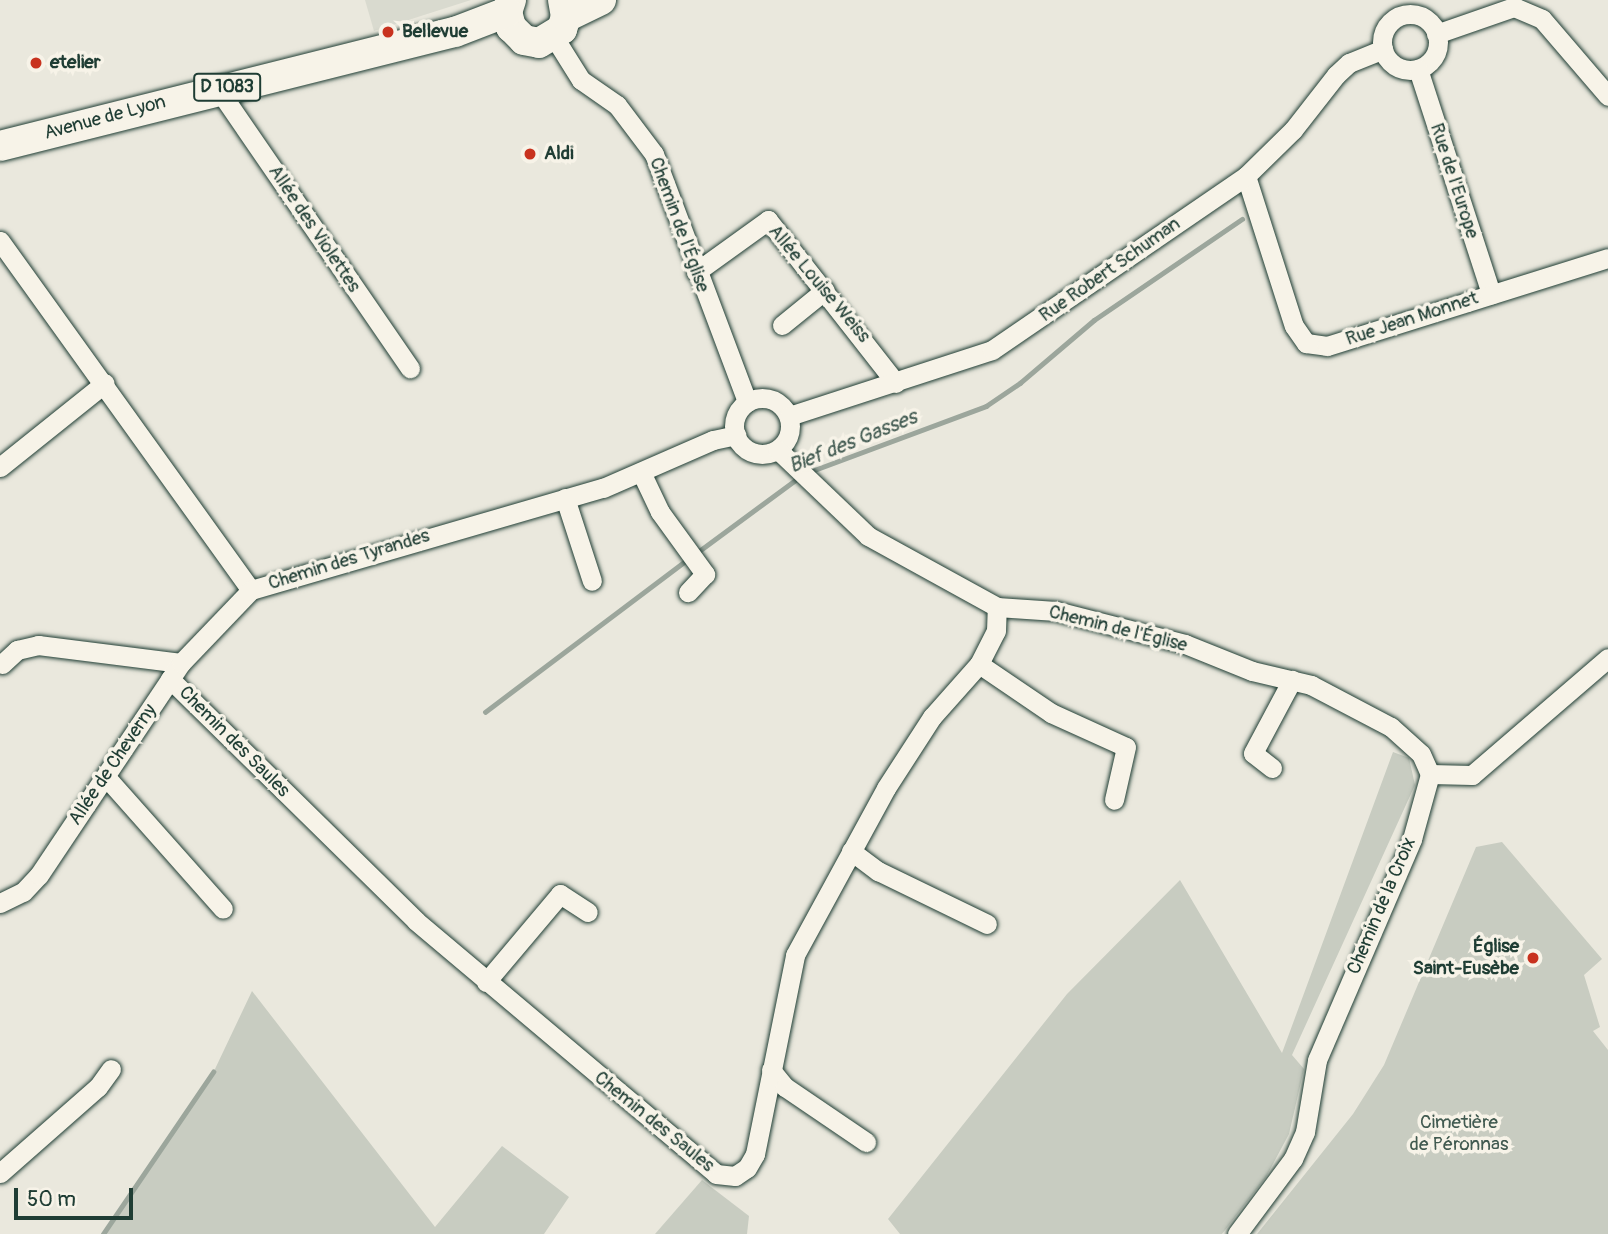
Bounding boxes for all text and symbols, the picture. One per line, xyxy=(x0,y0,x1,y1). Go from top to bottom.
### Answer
place label: Bellevue xyxy=(402,21,468,43)
marker: Bellevue xyxy=(380,24,396,40)
place label: etelier xyxy=(50,52,100,74)
marker: etelier xyxy=(28,55,44,71)
road number: D 1083 xyxy=(192,72,262,102)
street label: Avenue de Lyon xyxy=(42,91,168,145)
street label: Rue de l'Europe xyxy=(1425,120,1483,242)
place label: Aldi xyxy=(544,143,574,165)
marker: Aldi xyxy=(522,146,538,162)
street label: Chemin de l'Église xyxy=(644,154,714,296)
street label: Allée des Violettes xyxy=(263,161,365,297)
street label: Rue Robert Schuman xyxy=(1035,213,1185,327)
street label: Allée Louise Weiss xyxy=(763,220,875,348)
street label: Rue Jean Monnet xyxy=(1343,287,1481,351)
water label: Bief des Gasses xyxy=(785,405,921,479)
street label: Chemin des Tyrandes xyxy=(266,525,432,595)
street label: Chemin de l'Église xyxy=(1046,601,1190,657)
street label: Chemin des Saules xyxy=(174,682,294,802)
street label: Allée de Cheverny xyxy=(64,700,162,830)
street label: Chemin de la Croix xyxy=(1343,834,1421,978)
place label: Église Saint-Eusèbe xyxy=(1413,936,1519,980)
marker: Église Saint-Eusèbe xyxy=(1525,950,1541,966)
street label: Chemin des Saules xyxy=(589,1067,719,1177)
park label: Cimetière de Péronnas xyxy=(1410,1112,1508,1156)
scale bar xyxy=(18,1174,136,1218)
text: 50 m xyxy=(27,1186,76,1213)

